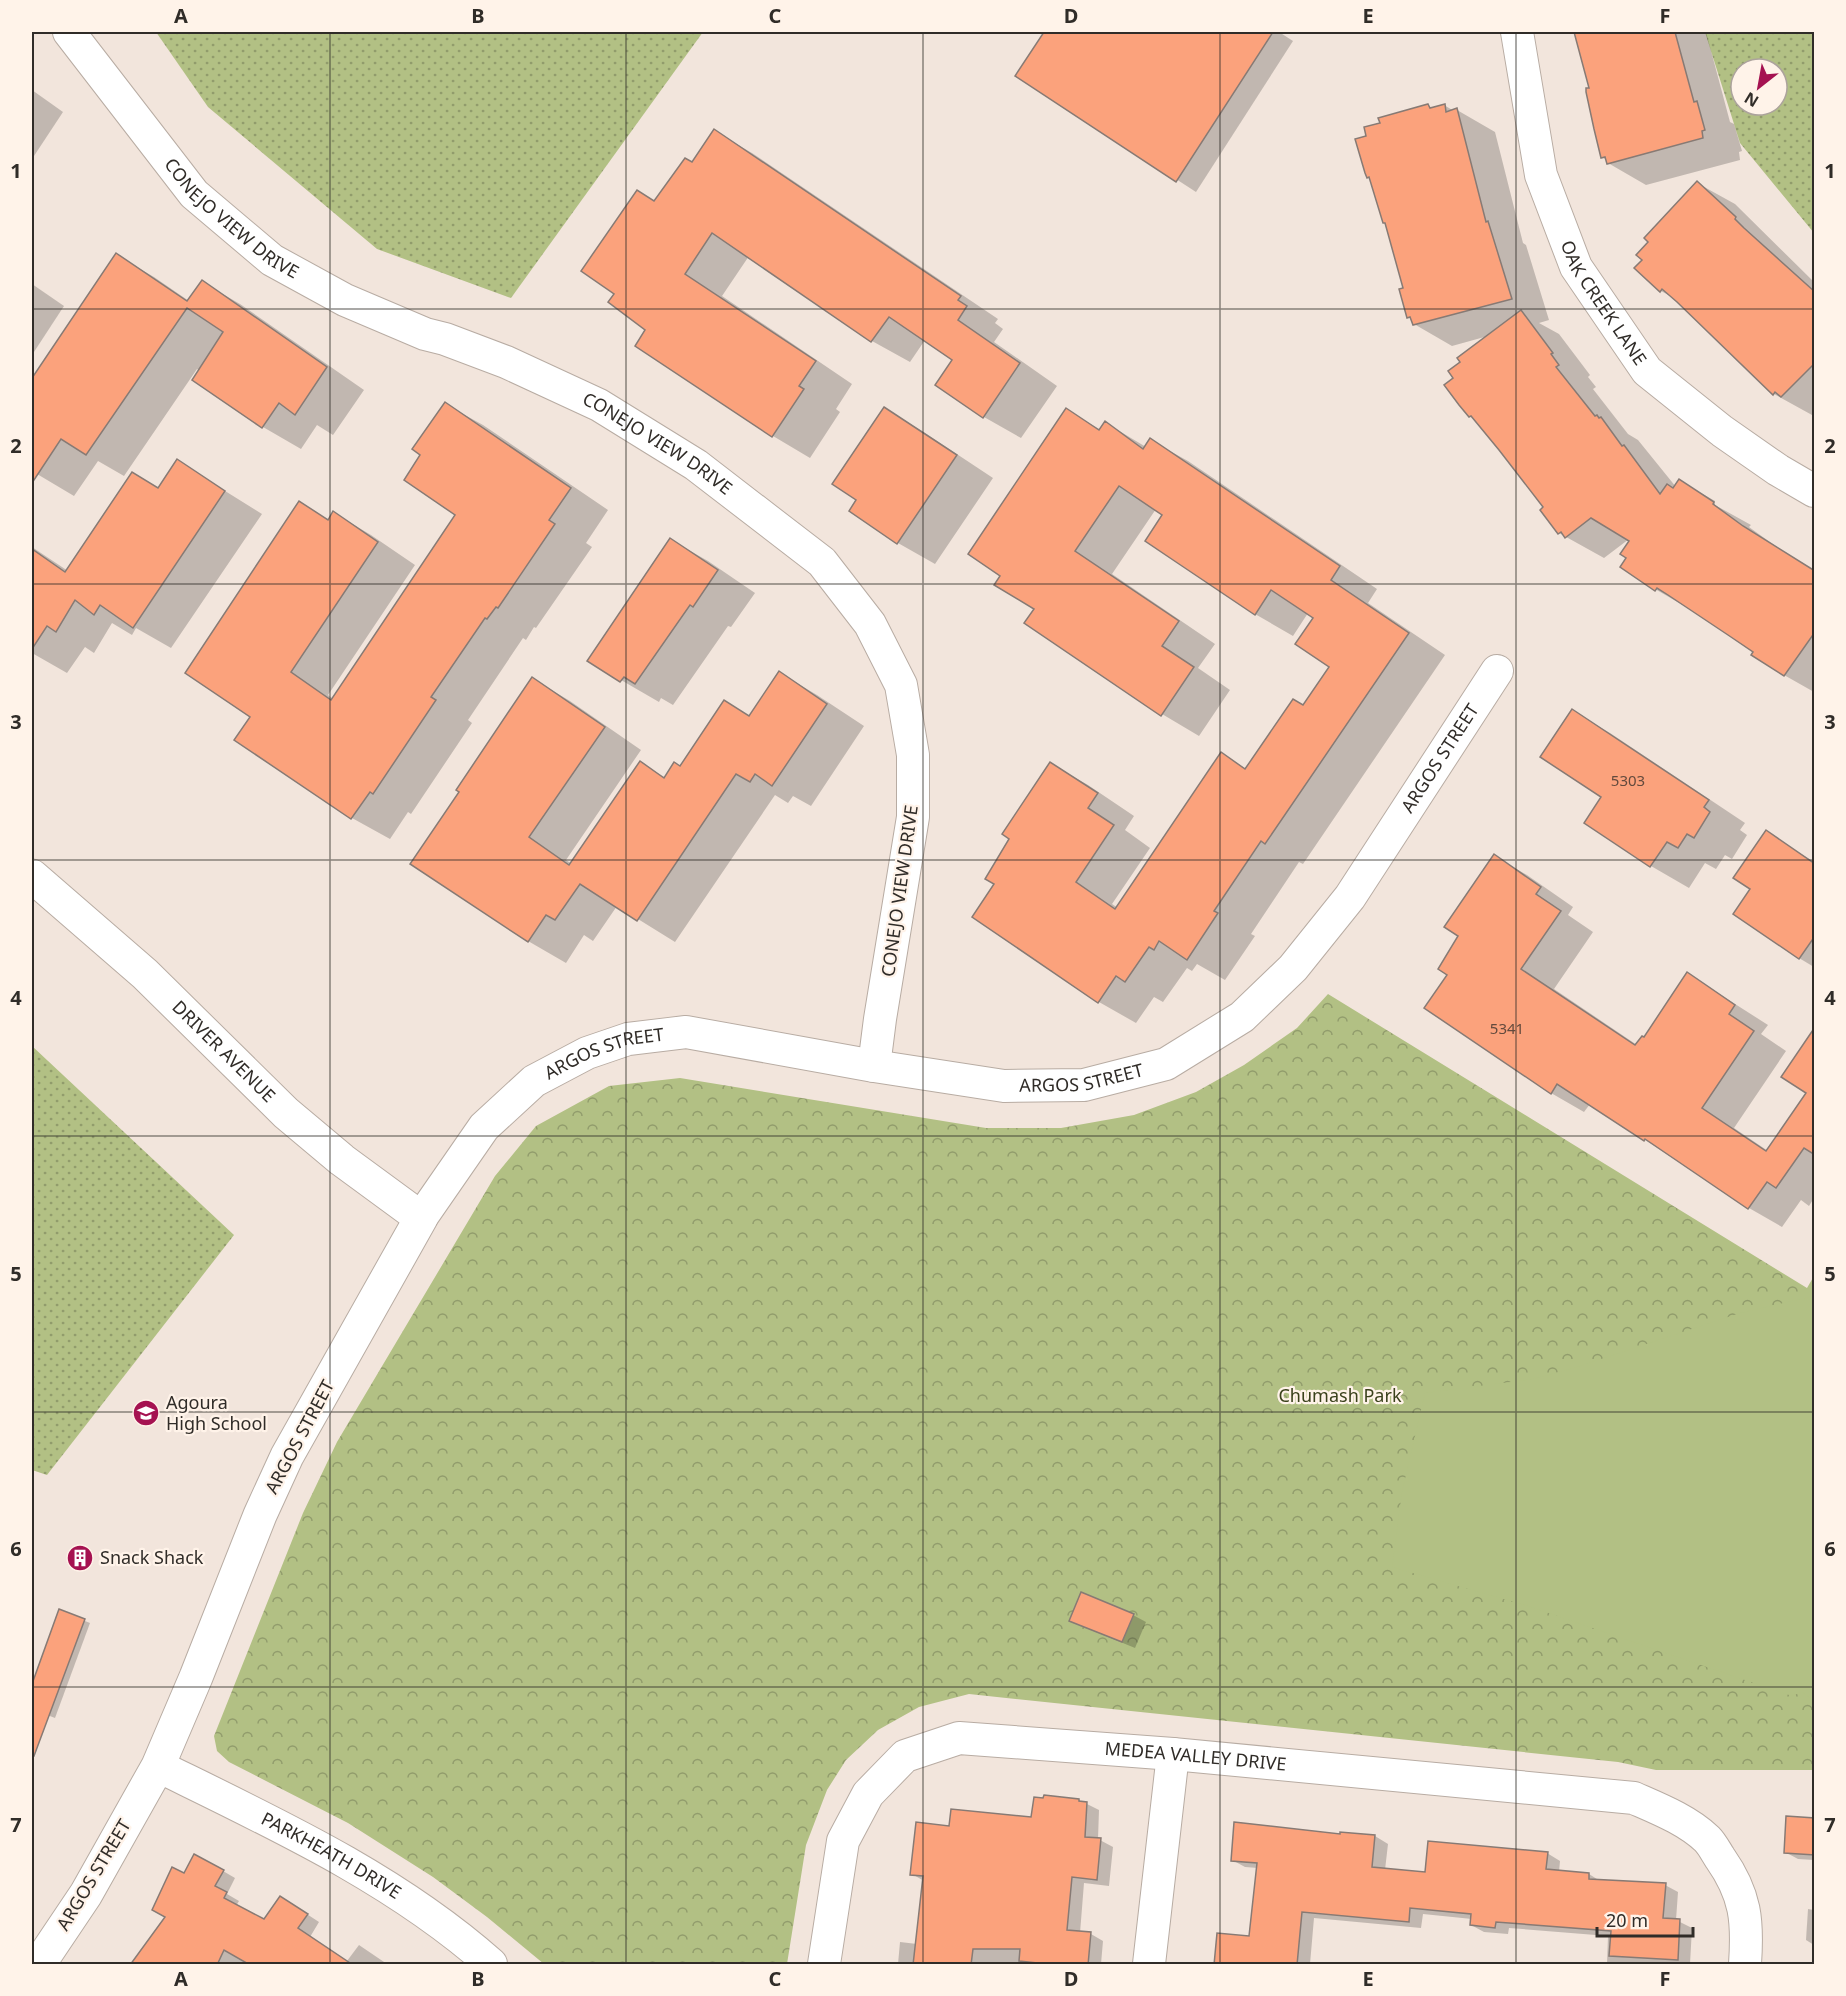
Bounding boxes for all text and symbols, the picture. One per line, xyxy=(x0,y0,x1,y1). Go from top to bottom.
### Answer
text: A xyxy=(174,2,188,29)
text: B xyxy=(471,2,485,29)
text: C xyxy=(769,2,782,29)
text: D xyxy=(1064,2,1078,29)
text: E xyxy=(1362,2,1374,29)
text: F xyxy=(1660,2,1670,29)
north arrow xyxy=(1729,57,1789,117)
text: N xyxy=(1740,87,1763,113)
street label: CONEJO VIEW DRIVE xyxy=(159,153,304,283)
text: 1 xyxy=(10,157,22,184)
text: 1 xyxy=(1824,157,1836,184)
street label: OAK CREEK LANE xyxy=(1556,237,1653,370)
street label: CONEJO VIEW DRIVE xyxy=(579,386,737,500)
text: 2 xyxy=(10,432,22,459)
text: 2 xyxy=(1824,432,1836,459)
street label: ARGOS STREET xyxy=(1395,699,1484,817)
text: 3 xyxy=(10,708,22,735)
text: 3 xyxy=(1824,708,1836,735)
house number: 5303 xyxy=(1611,770,1645,790)
street label: CONEJO VIEW DRIVE xyxy=(875,803,923,978)
text: 4 xyxy=(10,984,22,1011)
text: 4 xyxy=(1824,984,1836,1011)
street label: DRIVER AVENUE xyxy=(168,995,281,1107)
house number: 5341 xyxy=(1490,1018,1524,1038)
street label: ARGOS STREET xyxy=(540,1022,665,1084)
street label: ARGOS STREET xyxy=(1019,1057,1146,1097)
text: 5 xyxy=(10,1260,22,1287)
text: 5 xyxy=(1824,1260,1836,1287)
street label: ARGOS STREET xyxy=(259,1375,339,1498)
park label: Chumash Park xyxy=(1278,1383,1402,1407)
place label: Agoura High School xyxy=(166,1390,267,1435)
school or university icon: Agoura High School xyxy=(131,1398,161,1428)
text: 6 xyxy=(10,1535,22,1562)
text: 6 xyxy=(1824,1535,1836,1562)
building icon: Snack Shack xyxy=(65,1543,95,1573)
place label: Snack Shack xyxy=(100,1545,204,1569)
street label: MEDEA VALLEY DRIVE xyxy=(1104,1736,1288,1776)
street label: PARKHEATH DRIVE xyxy=(258,1806,406,1904)
text: 7 xyxy=(10,1811,22,1838)
text: 7 xyxy=(1824,1811,1836,1838)
street label: ARGOS STREET xyxy=(51,1815,136,1934)
scale bar xyxy=(1597,1900,1693,1938)
text: 20 m xyxy=(1606,1908,1648,1932)
text: A xyxy=(174,1965,188,1992)
text: B xyxy=(471,1965,485,1992)
text: C xyxy=(769,1965,782,1992)
text: D xyxy=(1064,1965,1078,1992)
text: E xyxy=(1362,1965,1374,1992)
text: F xyxy=(1660,1965,1670,1992)

